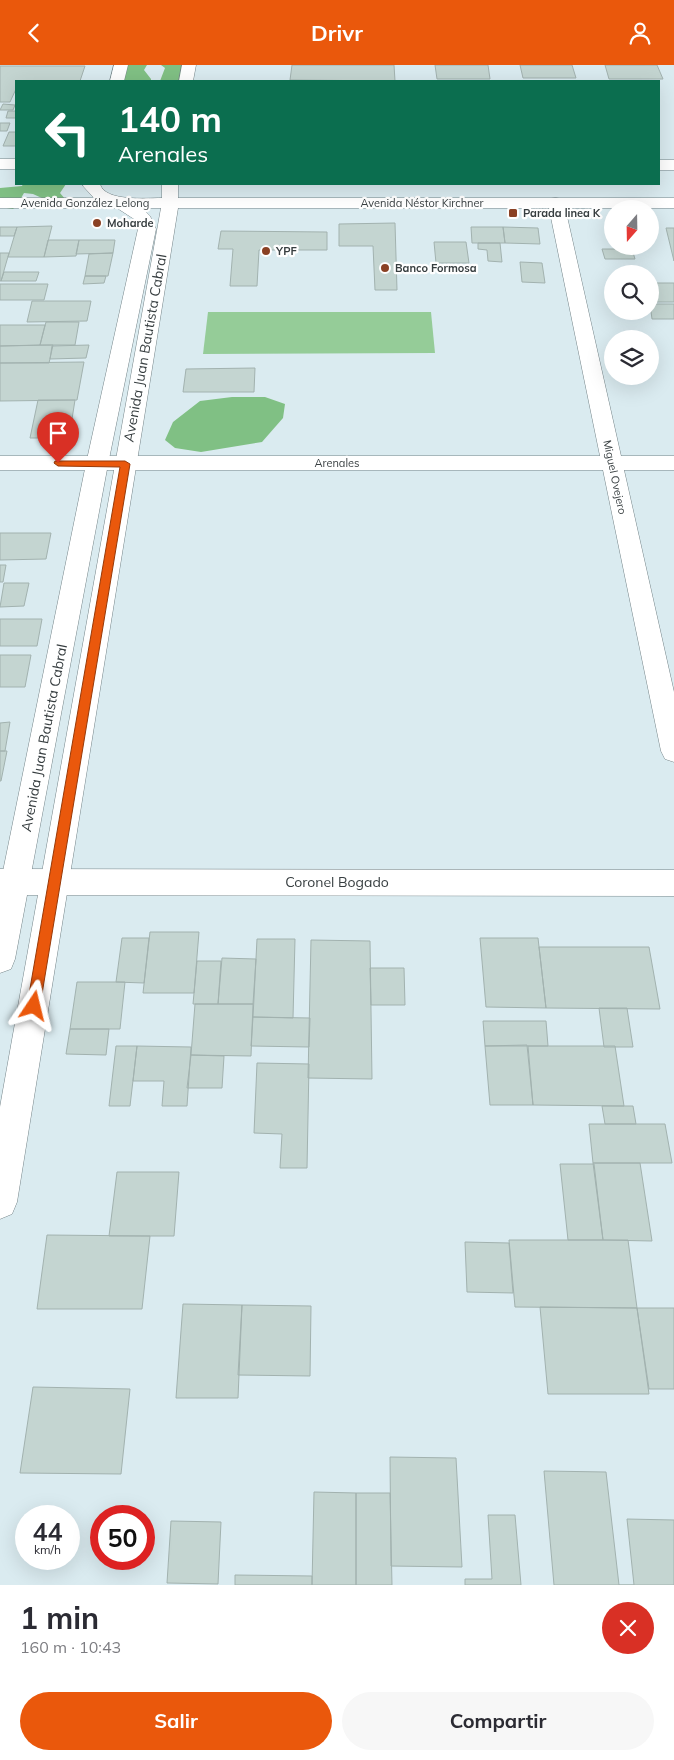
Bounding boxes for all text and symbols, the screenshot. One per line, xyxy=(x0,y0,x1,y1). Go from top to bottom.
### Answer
icon: back xyxy=(20,19,48,47)
text: Drivr xyxy=(311,19,363,47)
icon: person xyxy=(626,19,654,47)
text: 140 m xyxy=(118,97,222,141)
icon: left xyxy=(35,100,100,165)
text: Arenales xyxy=(118,140,208,168)
street label: Avenida González Lelong xyxy=(21,196,149,210)
street label: Avenida Néstor Kirchner xyxy=(360,196,484,210)
north arrow xyxy=(604,200,659,255)
map controls xyxy=(604,200,659,385)
place label: Parada linea K xyxy=(523,206,601,220)
marker: Parada linea K xyxy=(507,207,519,219)
place label: Moharde xyxy=(107,216,154,230)
marker: Moharde xyxy=(91,217,103,229)
place label: YPF xyxy=(275,244,297,258)
marker: YPF xyxy=(260,245,272,257)
street label: Avenida Juan Bautista Cabral xyxy=(120,253,170,443)
place label: Banco Formosa xyxy=(395,261,477,275)
marker: Banco Formosa xyxy=(379,262,391,274)
button: search xyxy=(604,265,659,320)
button: layers xyxy=(604,330,659,385)
pin xyxy=(37,412,79,463)
icon: arrive xyxy=(44,419,72,447)
street label: Miguel Ovejero xyxy=(600,439,630,515)
street label: Arenales xyxy=(314,456,360,470)
street label: Avenida Juan Bautista Cabral xyxy=(17,643,71,833)
street label: Coronel Bogado xyxy=(285,873,389,891)
position arrow xyxy=(7,979,59,1031)
speed limit sign: 50 xyxy=(90,1505,155,1570)
text: 44 xyxy=(32,1516,63,1547)
text: km/h xyxy=(34,1542,61,1557)
text: 1 min xyxy=(20,1599,99,1637)
button: close xyxy=(602,1602,654,1654)
text: 160 m · 10:43 xyxy=(20,1637,121,1657)
button: Salir xyxy=(20,1692,332,1750)
button: Compartir xyxy=(342,1692,654,1750)

